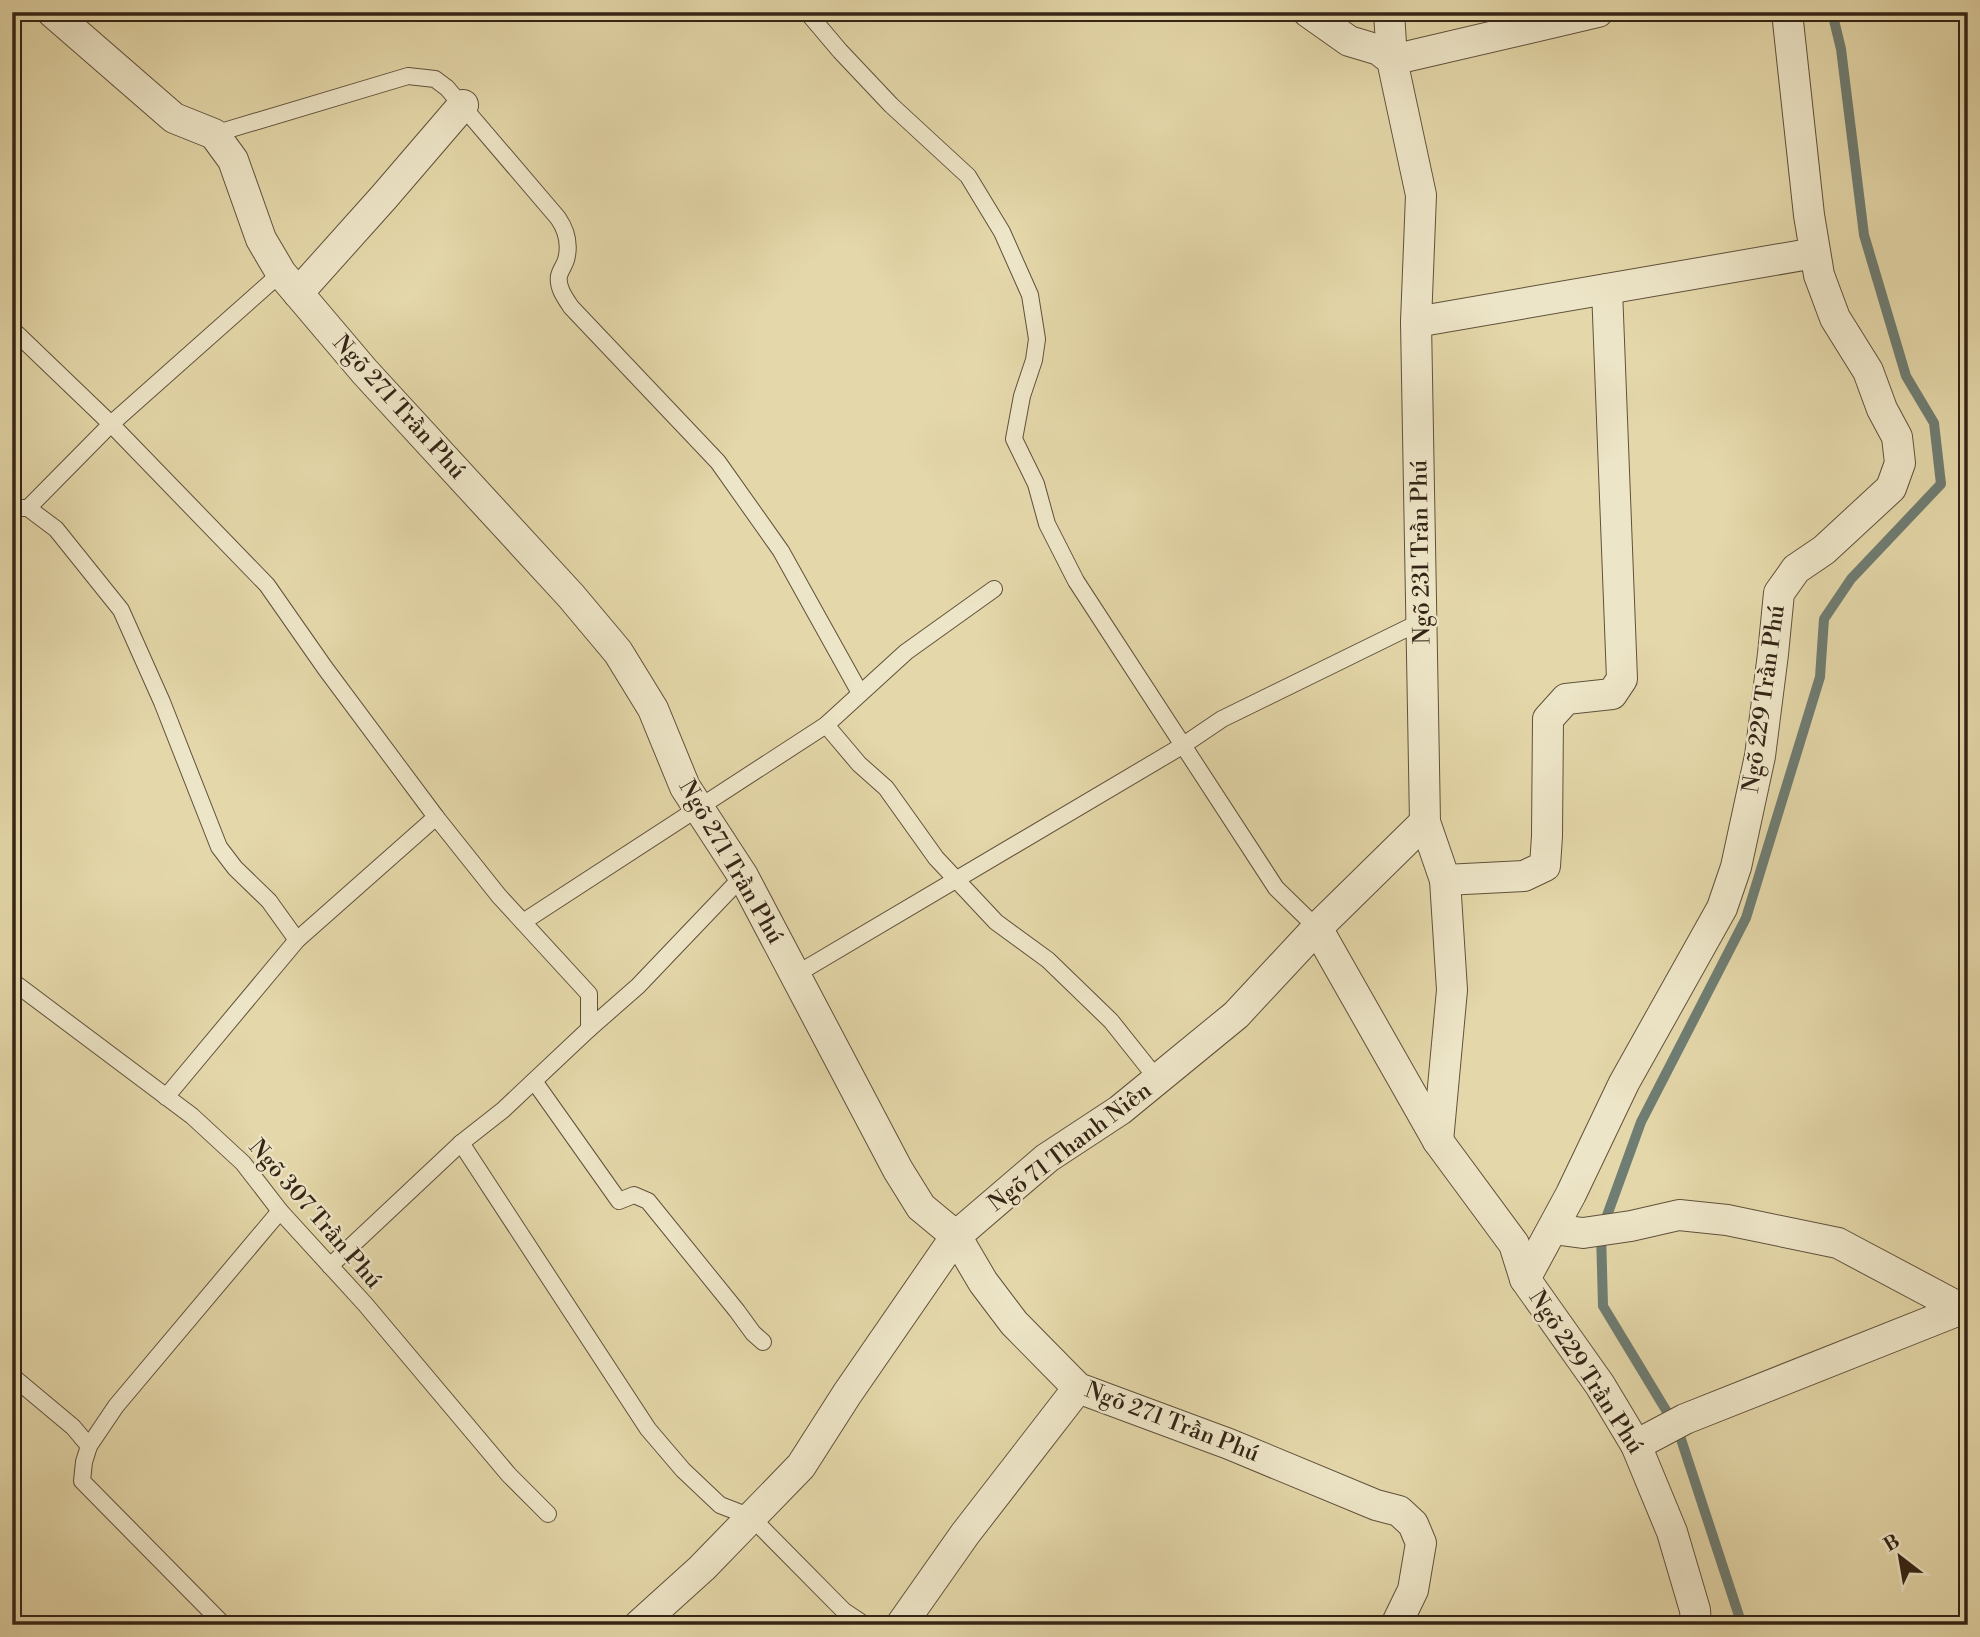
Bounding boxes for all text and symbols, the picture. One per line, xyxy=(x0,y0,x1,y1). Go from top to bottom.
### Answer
street label: Ngõ 271 Trần Phú xyxy=(327,329,471,485)
street label: Ngõ 231 Trần Phú xyxy=(1405,460,1437,644)
street label: Ngõ 229 Trần Phú xyxy=(1737,603,1791,795)
street label: Ngõ 271 Trần Phú xyxy=(673,775,789,949)
street label: Ngõ 71 Thanh Niên xyxy=(983,1076,1157,1217)
street label: Ngõ 307 Trần Phú xyxy=(243,1134,387,1294)
street label: Ngõ 229 Trần Phú xyxy=(1523,1285,1649,1459)
street label: Ngõ 271 Trần Phú xyxy=(1081,1376,1263,1468)
north arrow xyxy=(1864,1522,1934,1592)
text: B xyxy=(1879,1529,1904,1557)

